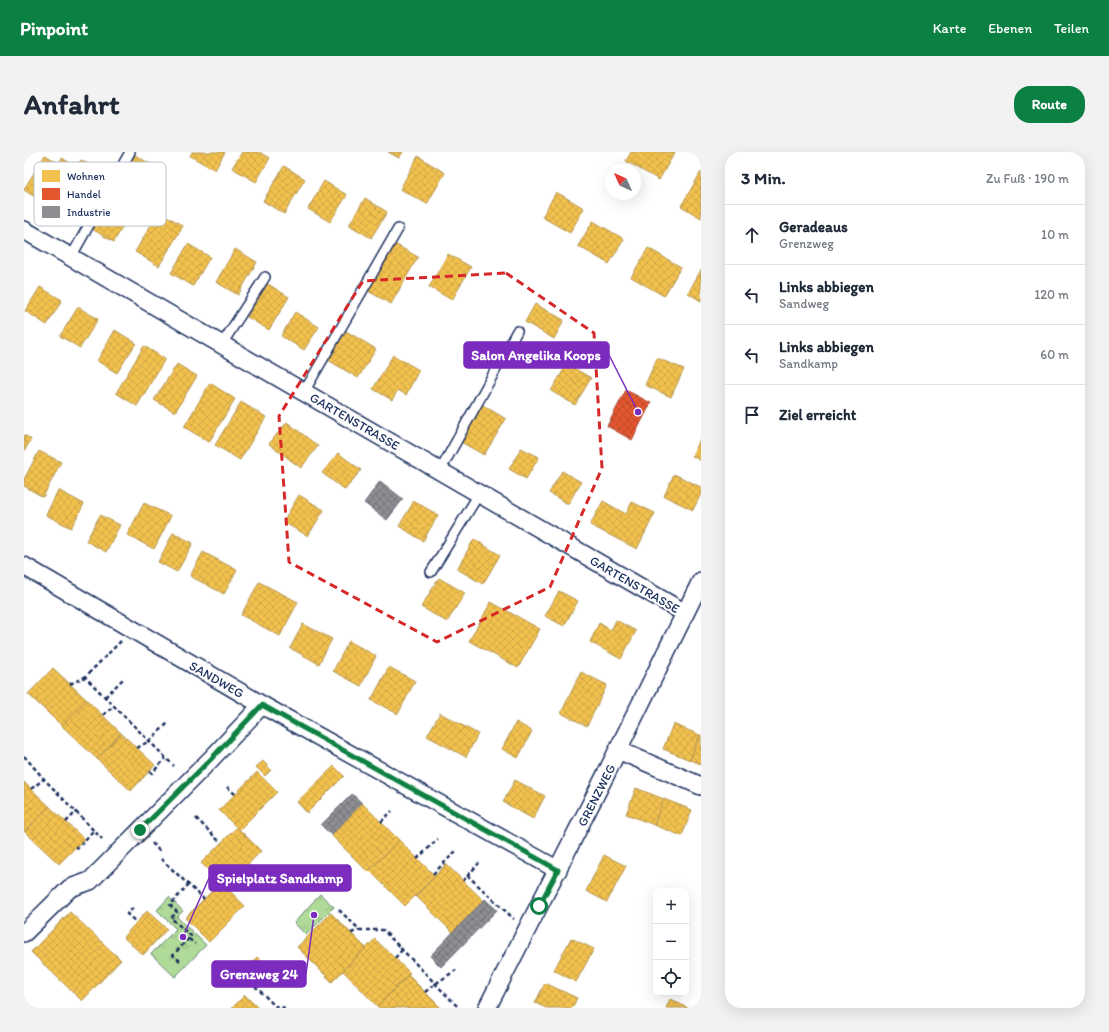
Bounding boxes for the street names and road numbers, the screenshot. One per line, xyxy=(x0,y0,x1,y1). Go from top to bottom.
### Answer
street label: GARTENSTRASSE xyxy=(307,390,402,453)
street label: GARTENSTRASSE xyxy=(587,553,682,616)
street label: SANDWEG xyxy=(187,658,247,701)
street label: GRENZWEG xyxy=(574,762,619,829)

